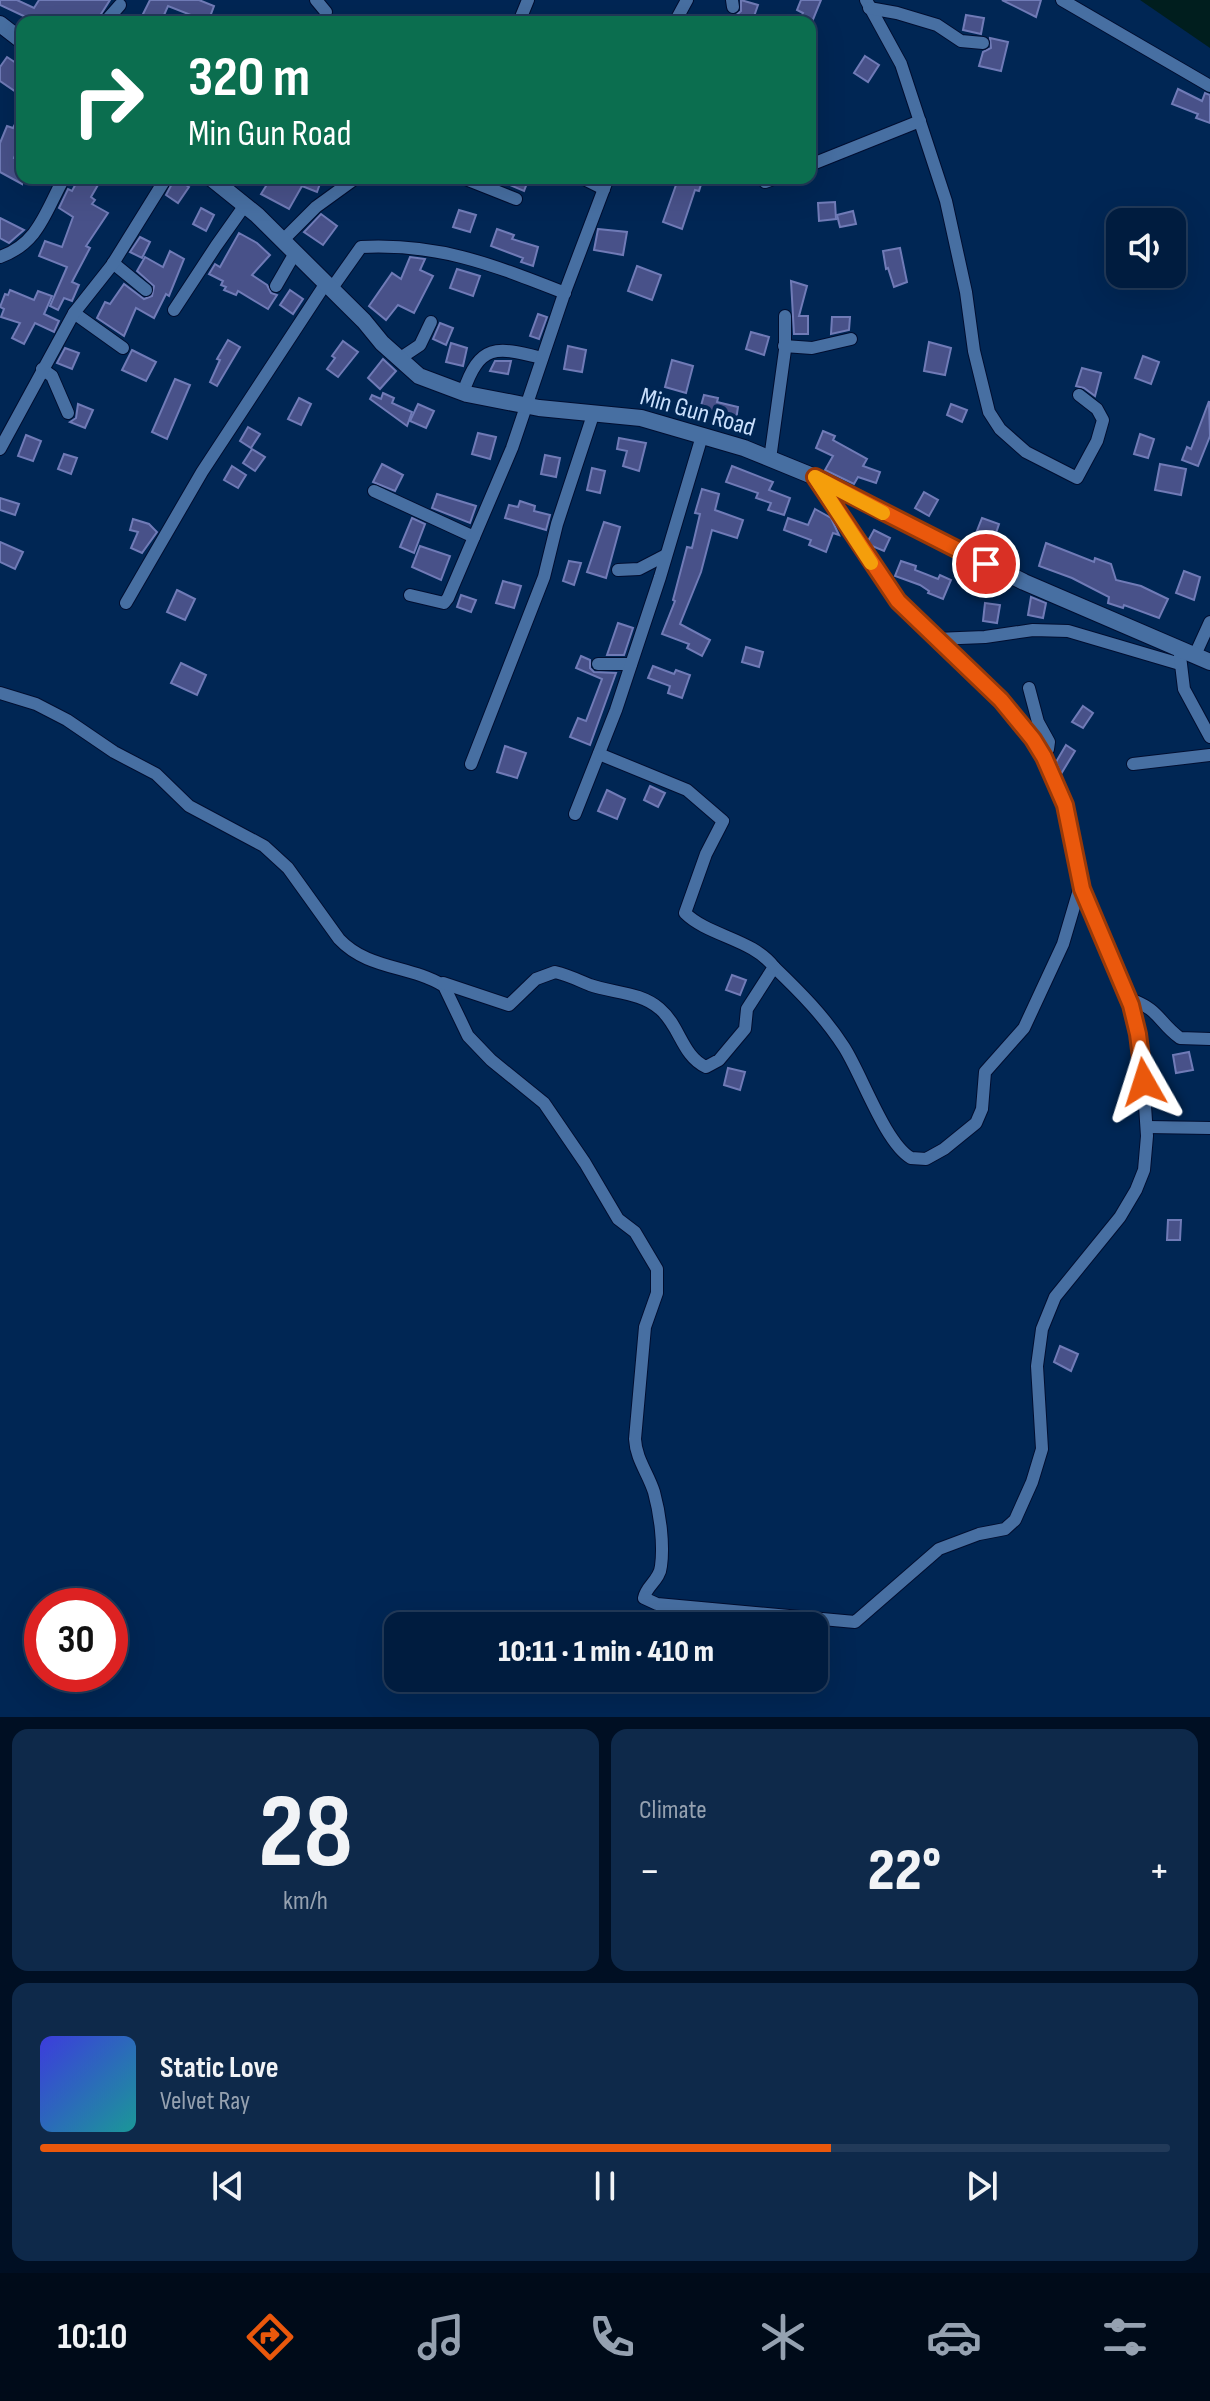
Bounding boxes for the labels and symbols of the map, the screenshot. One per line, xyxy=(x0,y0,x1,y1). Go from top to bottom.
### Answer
street label: Min Gun Road xyxy=(637,381,759,444)
pin xyxy=(952,530,1020,598)
position arrow xyxy=(1102,1040,1186,1124)
speed limit sign: 30 xyxy=(24,1588,128,1692)

